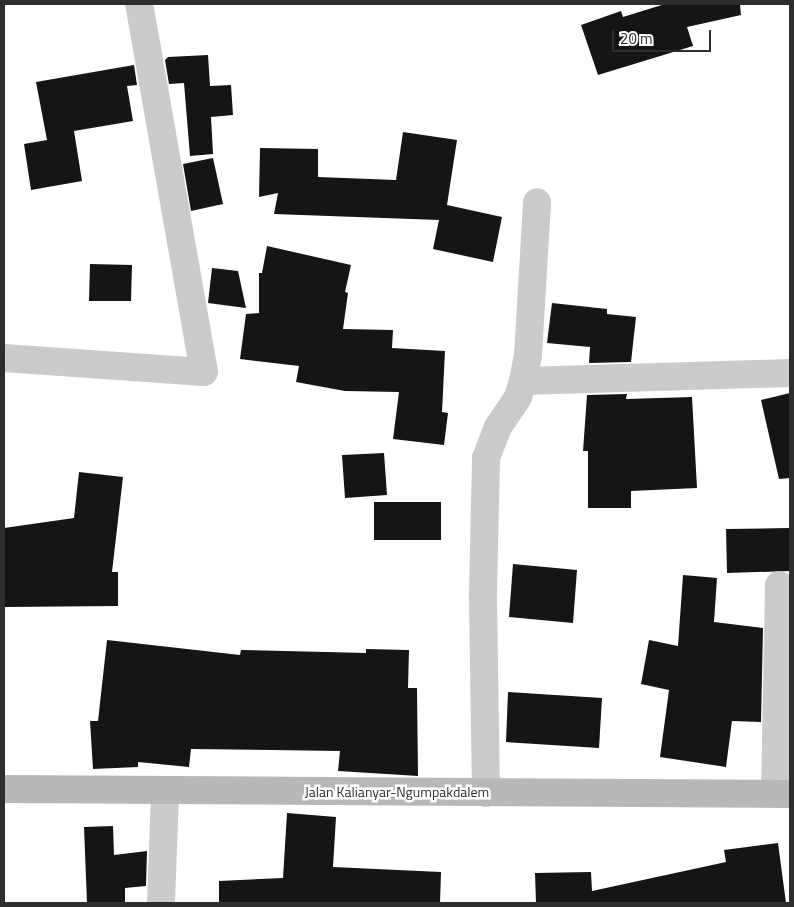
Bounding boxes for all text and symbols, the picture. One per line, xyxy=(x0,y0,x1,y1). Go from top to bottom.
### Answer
scale bar xyxy=(614,20,713,52)
text: 20 m xyxy=(620,27,653,50)
street label: Jalan Kalianyar-Ngumpakdalem xyxy=(305,784,489,800)

